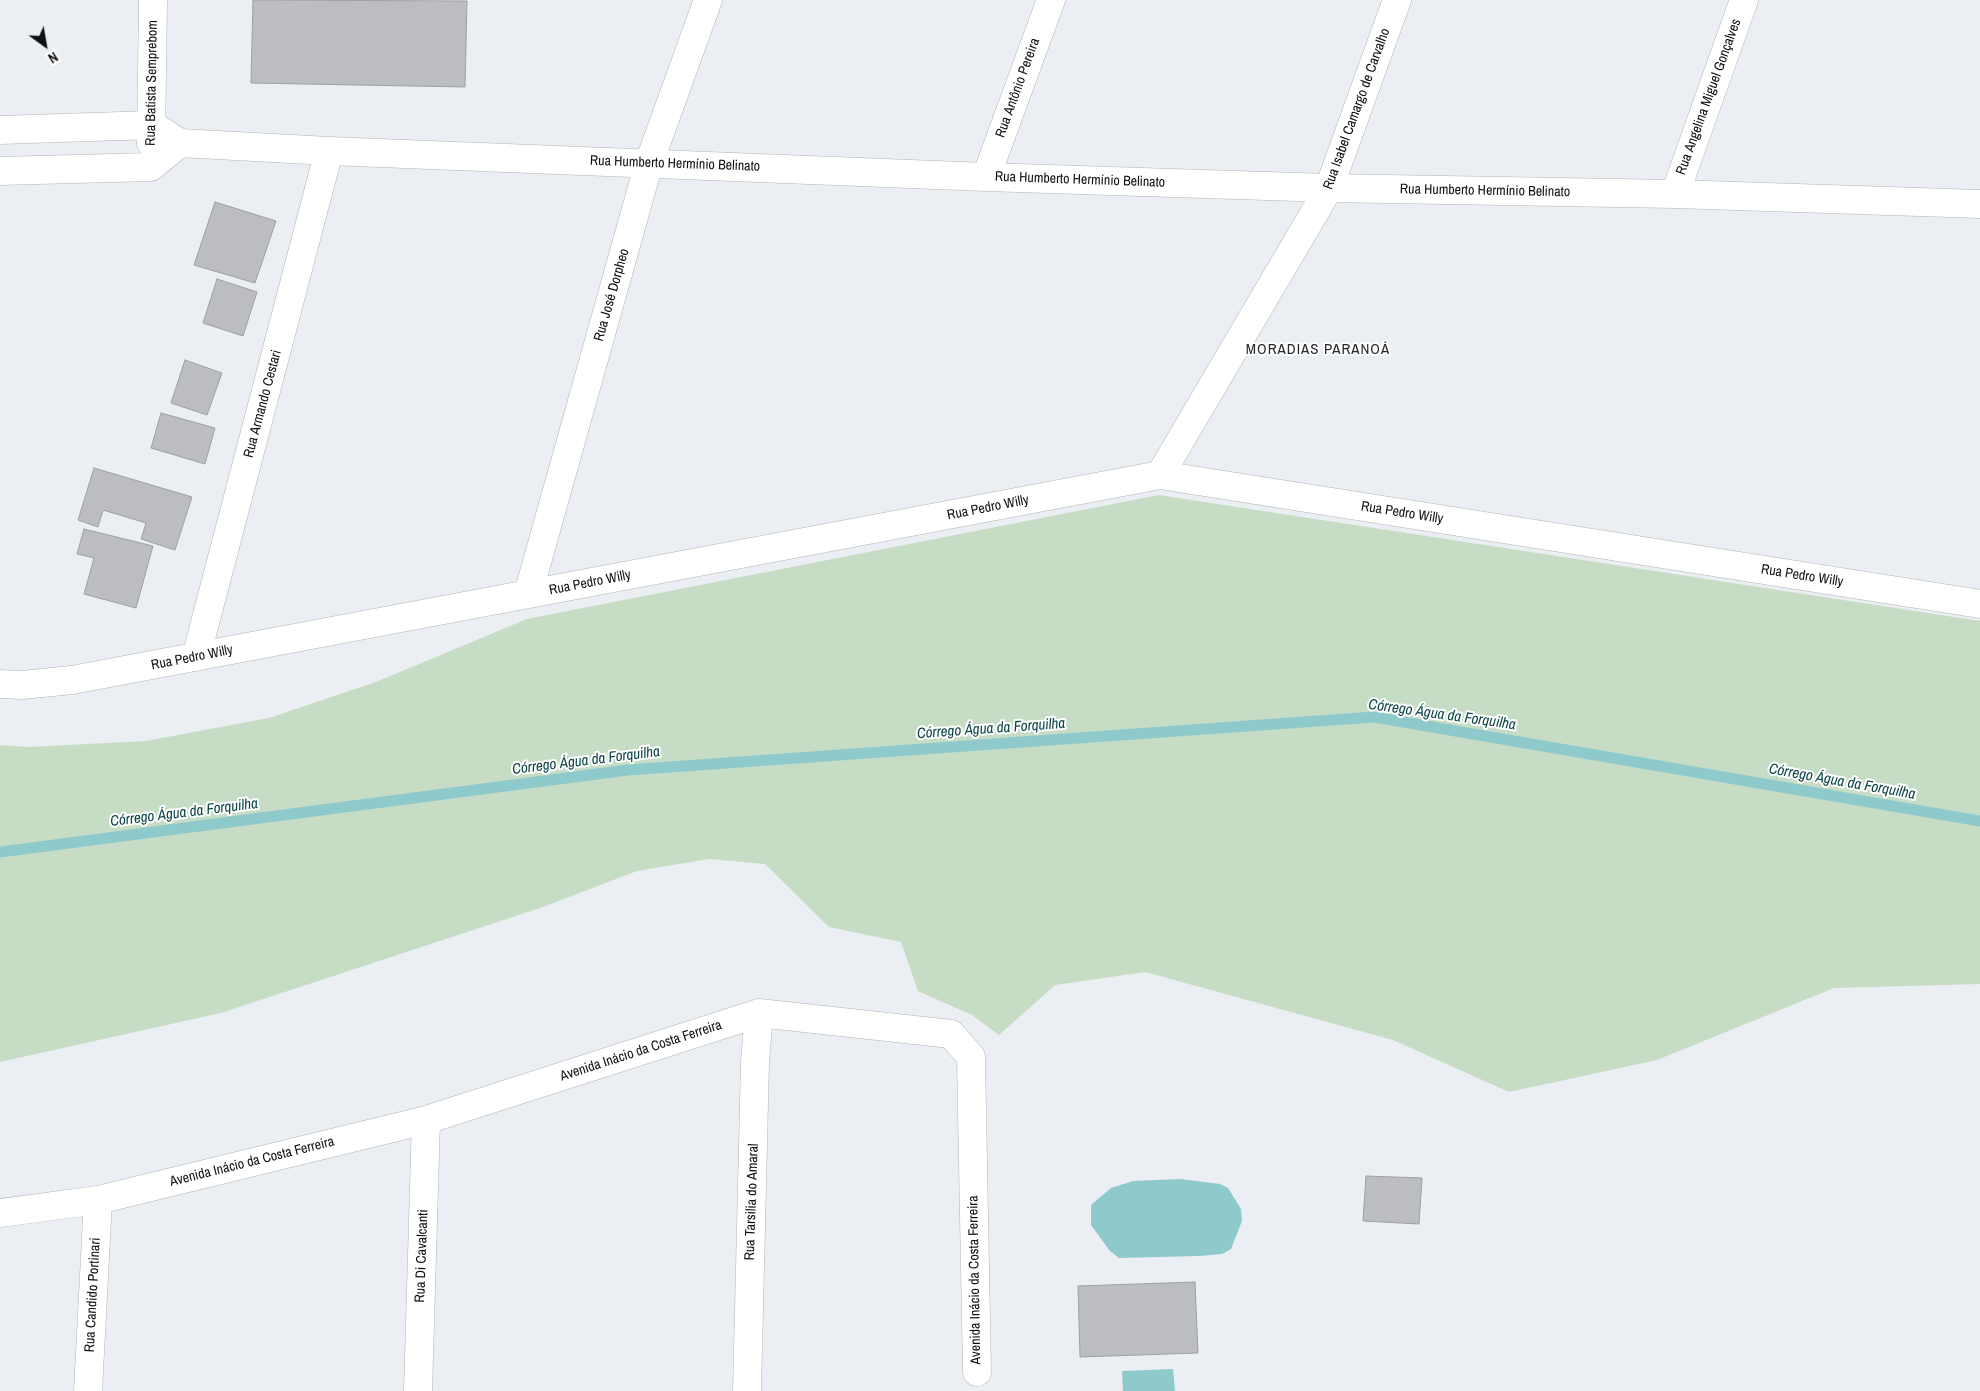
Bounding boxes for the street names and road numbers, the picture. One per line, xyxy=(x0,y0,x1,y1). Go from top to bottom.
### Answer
street label: Rua Angelina Miguel Gonçalves xyxy=(1673,17,1745,177)
street label: Rua Batista Semprebom xyxy=(143,20,161,146)
street label: Rua Isabel Camargo de Carvalho xyxy=(1320,26,1394,192)
street label: Rua Antônio Pereira xyxy=(992,36,1044,140)
street label: Rua Humberto Hermínio Belinato xyxy=(590,153,760,175)
street label: Rua Humberto Hermínio Belinato xyxy=(995,169,1165,191)
street label: Rua Humberto Hermínio Belinato xyxy=(1400,181,1570,201)
street label: Rua José Dorpheo xyxy=(591,247,633,343)
street label: Rua Armando Cestari xyxy=(241,348,285,460)
street label: Rua Pedro Willy xyxy=(946,492,1030,524)
street label: Rua Pedro Willy xyxy=(1360,498,1444,528)
street label: Rua Pedro Willy xyxy=(1760,561,1844,591)
street label: Rua Pedro Willy xyxy=(548,567,632,599)
street label: Rua Pedro Willy xyxy=(150,642,234,674)
street label: Avenida Inácio da Costa Ferreira xyxy=(558,1017,724,1085)
street label: Avenida Inácio da Costa Ferreira xyxy=(168,1133,336,1191)
street label: Rua Tarsilia do Amaral xyxy=(742,1143,762,1261)
street label: Avenida Inácio da Costa Ferreira xyxy=(965,1195,985,1365)
street label: Rua Di Cavalcanti xyxy=(412,1209,432,1303)
street label: Rua Candido Portinari xyxy=(82,1237,104,1353)

